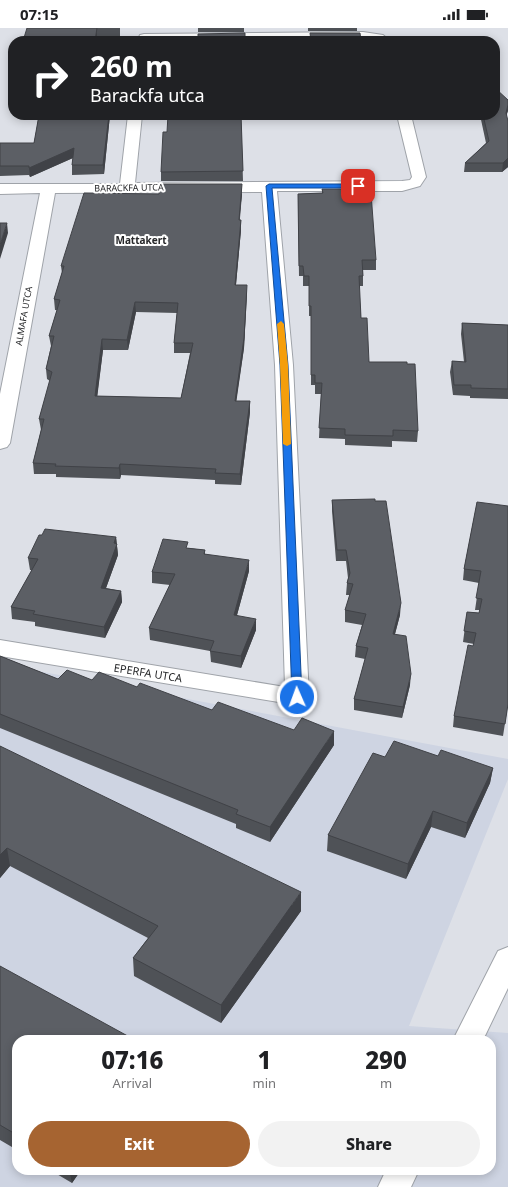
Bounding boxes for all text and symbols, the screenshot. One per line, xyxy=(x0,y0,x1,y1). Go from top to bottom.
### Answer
text: 07:15 xyxy=(20,4,59,24)
text: 260 m xyxy=(90,47,173,85)
icon: right xyxy=(24,52,76,104)
text: Barackfa utca xyxy=(90,83,205,107)
pin xyxy=(341,169,375,203)
icon: arrive xyxy=(347,175,369,197)
street label: BARACKFA UTCA xyxy=(94,180,164,195)
district label: Mattakert xyxy=(115,233,167,247)
street label: ALMAFA UTCA xyxy=(12,285,35,346)
street label: EPERFA UTCA xyxy=(113,660,184,685)
position arrow xyxy=(276,676,318,718)
text: 07:16 xyxy=(101,1043,163,1076)
text: 1 xyxy=(257,1043,271,1076)
text: 290 xyxy=(365,1043,407,1076)
text: Arrival xyxy=(112,1074,152,1092)
text: min xyxy=(253,1074,276,1092)
text: m xyxy=(380,1074,392,1092)
button: Exit xyxy=(28,1121,250,1167)
button: Share xyxy=(258,1121,480,1167)

